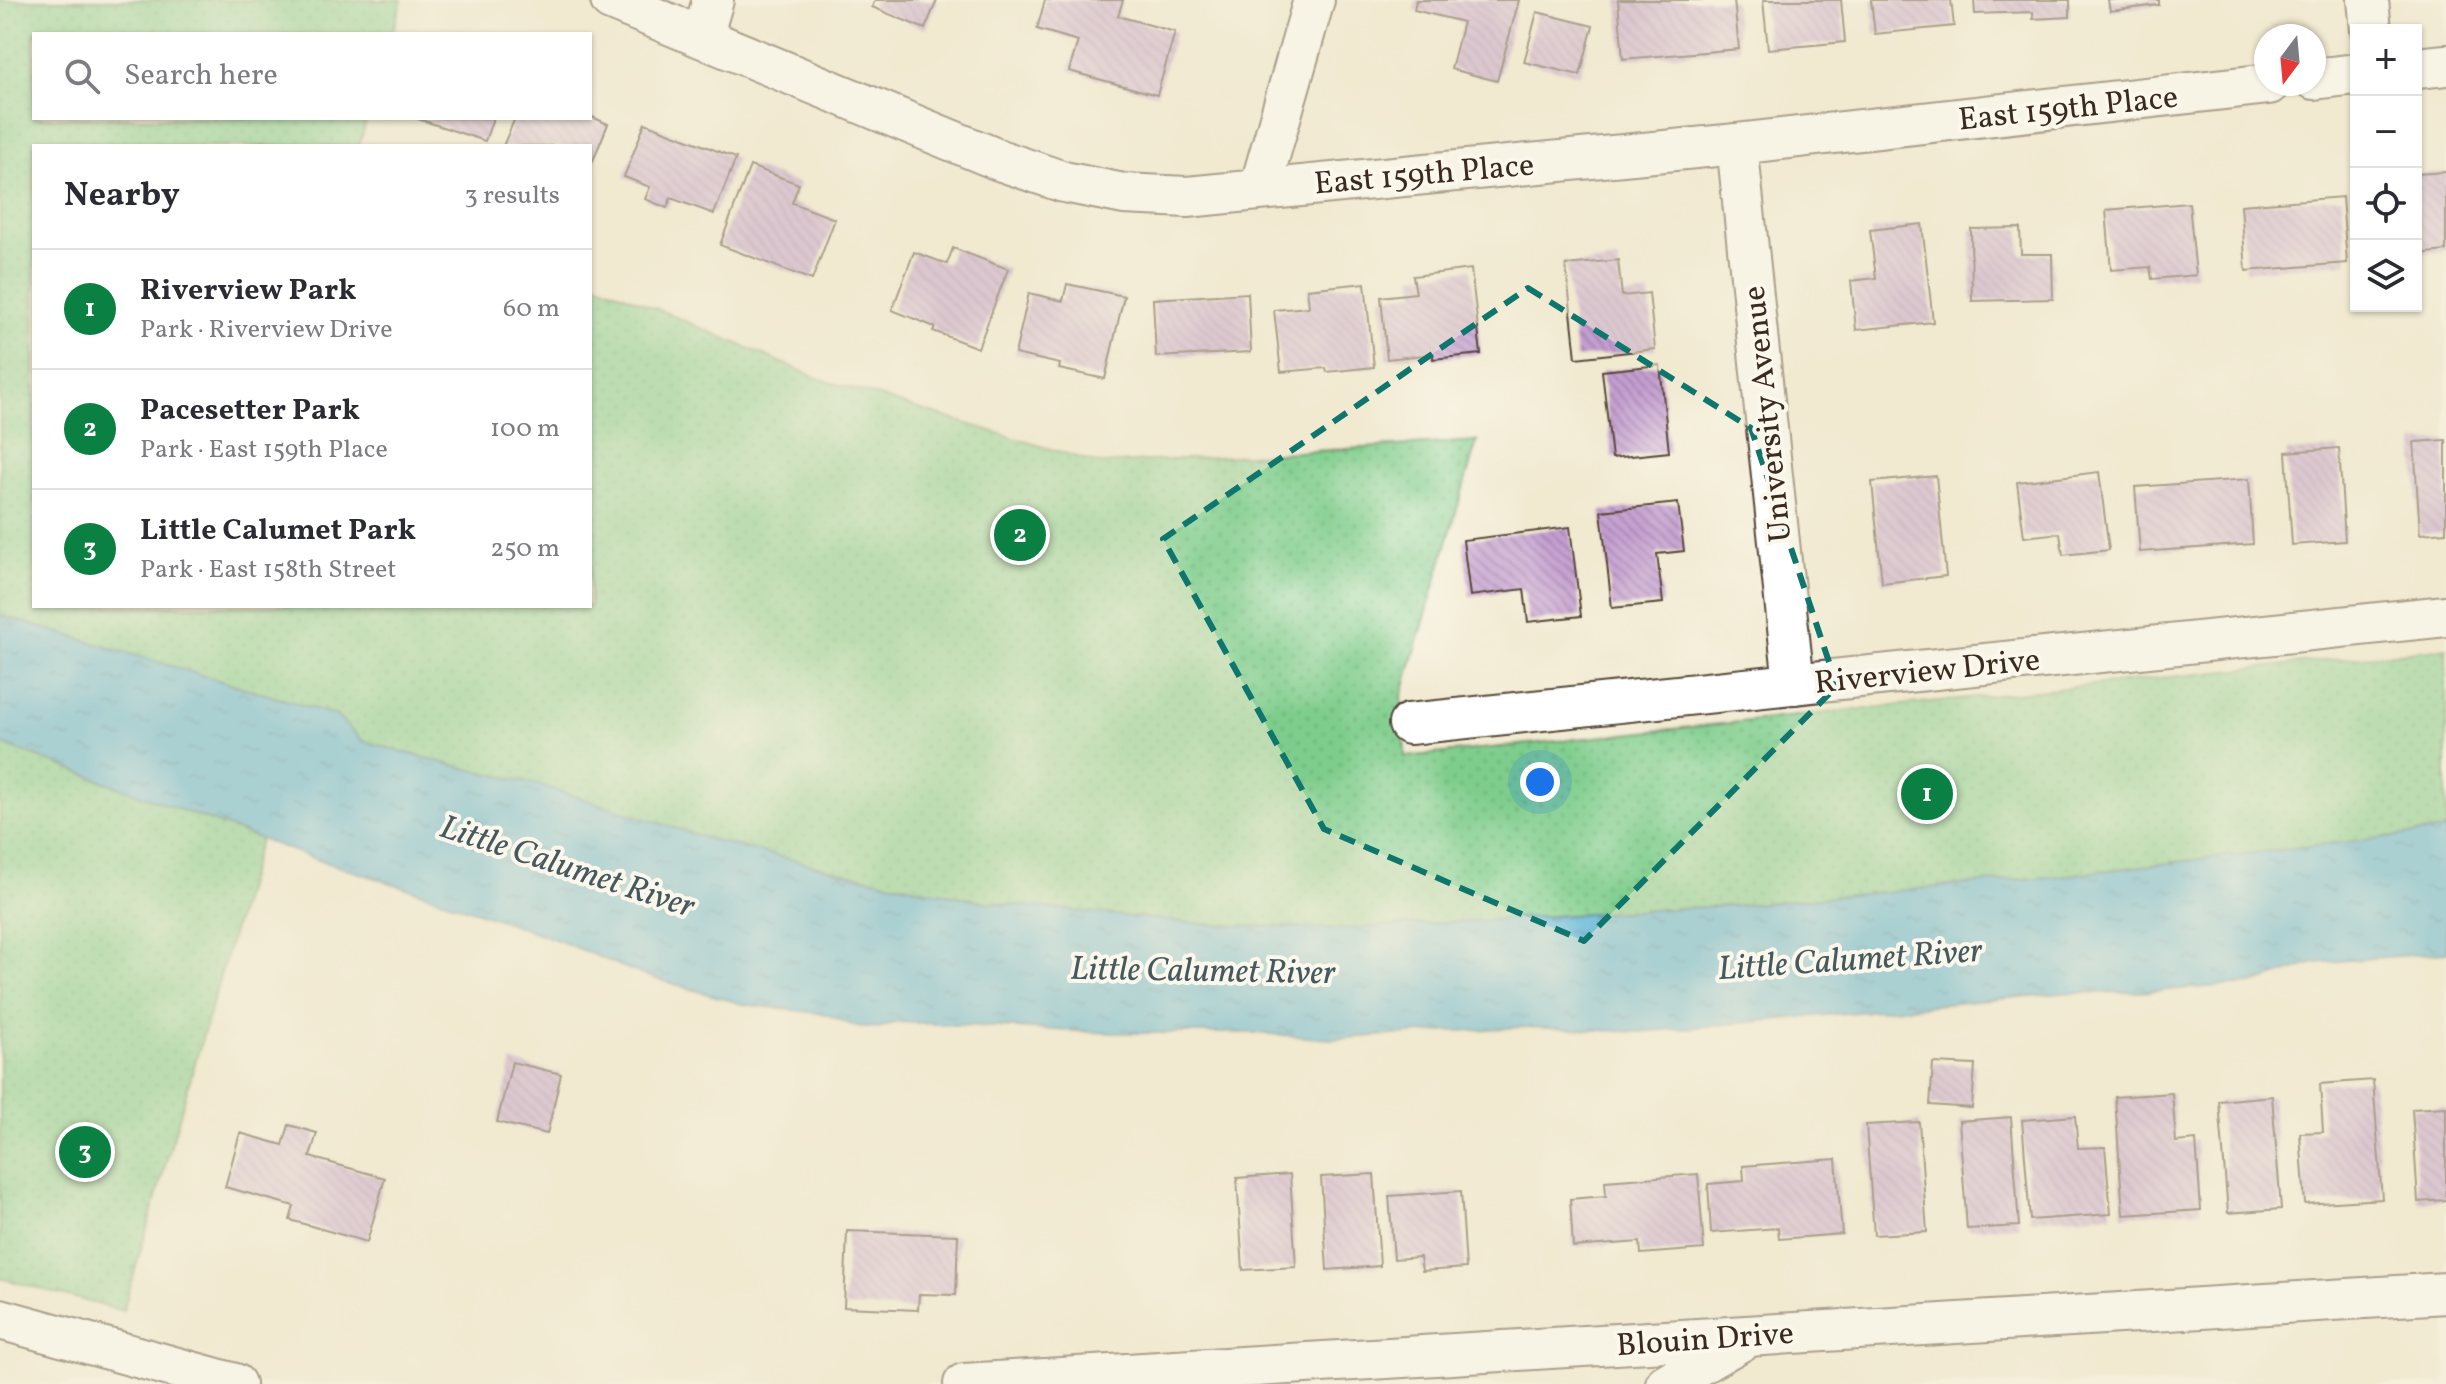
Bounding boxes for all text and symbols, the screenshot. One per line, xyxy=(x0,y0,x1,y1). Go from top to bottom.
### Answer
north arrow xyxy=(2254,24,2326,96)
map controls xyxy=(2350,24,2422,312)
button: + xyxy=(2350,24,2422,96)
search box xyxy=(32,32,592,120)
icon: search xyxy=(60,54,104,98)
text: Search here xyxy=(124,55,278,97)
street label: East 159th Place xyxy=(1956,77,2180,143)
button: − xyxy=(2350,96,2422,168)
street label: East 159th Place xyxy=(1312,144,1536,208)
button: locate xyxy=(2350,168,2422,240)
text: Nearby xyxy=(64,173,180,220)
text: 3 results xyxy=(464,178,560,214)
button: layers xyxy=(2350,240,2422,312)
text: Riverview Park xyxy=(140,270,356,312)
street label: University Avenue xyxy=(1734,283,1804,544)
text: 1 xyxy=(85,291,95,327)
text: 60 m xyxy=(503,291,560,327)
text: Park · Riverview Drive xyxy=(140,312,393,348)
text: Pacesetter Park xyxy=(140,390,360,432)
text: 2 xyxy=(83,411,97,447)
text: 100 m xyxy=(490,411,560,447)
text: Park · East 159th Place xyxy=(140,432,388,468)
pin: 2 xyxy=(994,505,1046,565)
text: Little Calumet Park xyxy=(140,510,416,552)
text: 3 xyxy=(83,531,97,567)
text: 250 m xyxy=(490,531,560,567)
text: Park · East 158th Street xyxy=(140,552,396,588)
street label: Riverview Drive xyxy=(1812,639,2042,707)
your location xyxy=(1520,762,1560,802)
pin: 1 xyxy=(1901,764,1953,824)
water label: Little Calumet River xyxy=(433,805,701,932)
water label: Little Calumet River xyxy=(1716,929,1985,994)
water label: Little Calumet River xyxy=(1070,947,1336,998)
pin: 3 xyxy=(59,1122,111,1182)
street label: Blouin Drive xyxy=(1615,1313,1795,1369)

